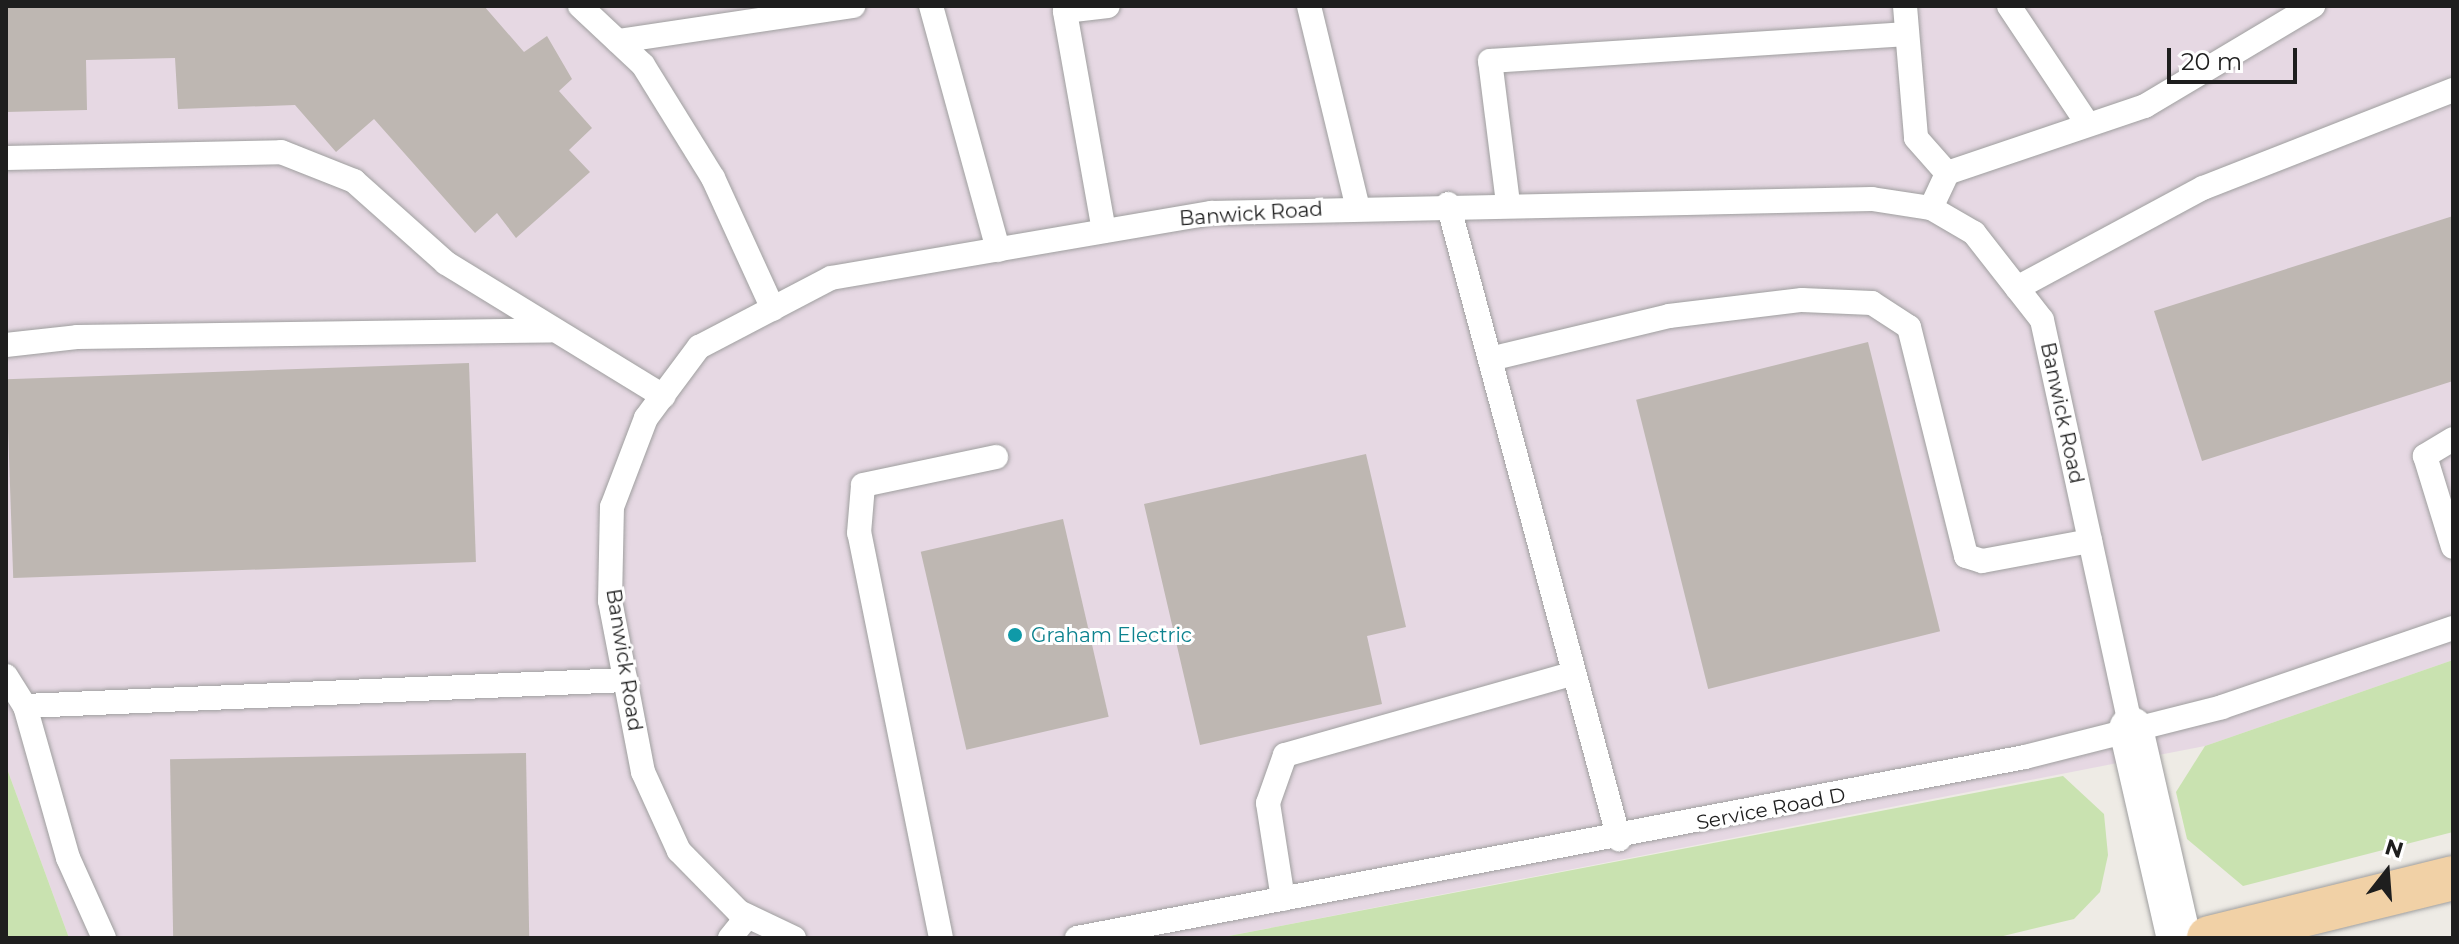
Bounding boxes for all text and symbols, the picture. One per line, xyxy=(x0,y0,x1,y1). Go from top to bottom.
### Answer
scale bar xyxy=(2171,32,2301,82)
text: 20 m xyxy=(2181,47,2242,76)
street label: Banwick Road xyxy=(1178,197,1324,231)
street label: Banwick Road xyxy=(2035,340,2089,486)
street label: Banwick Road xyxy=(601,587,647,733)
place label: Graham Electric xyxy=(1031,623,1192,647)
marker: Graham Electric xyxy=(1006,626,1024,644)
street label: Service Road D xyxy=(1694,783,1848,835)
north arrow xyxy=(2347,832,2427,912)
text: N xyxy=(2382,833,2407,864)

